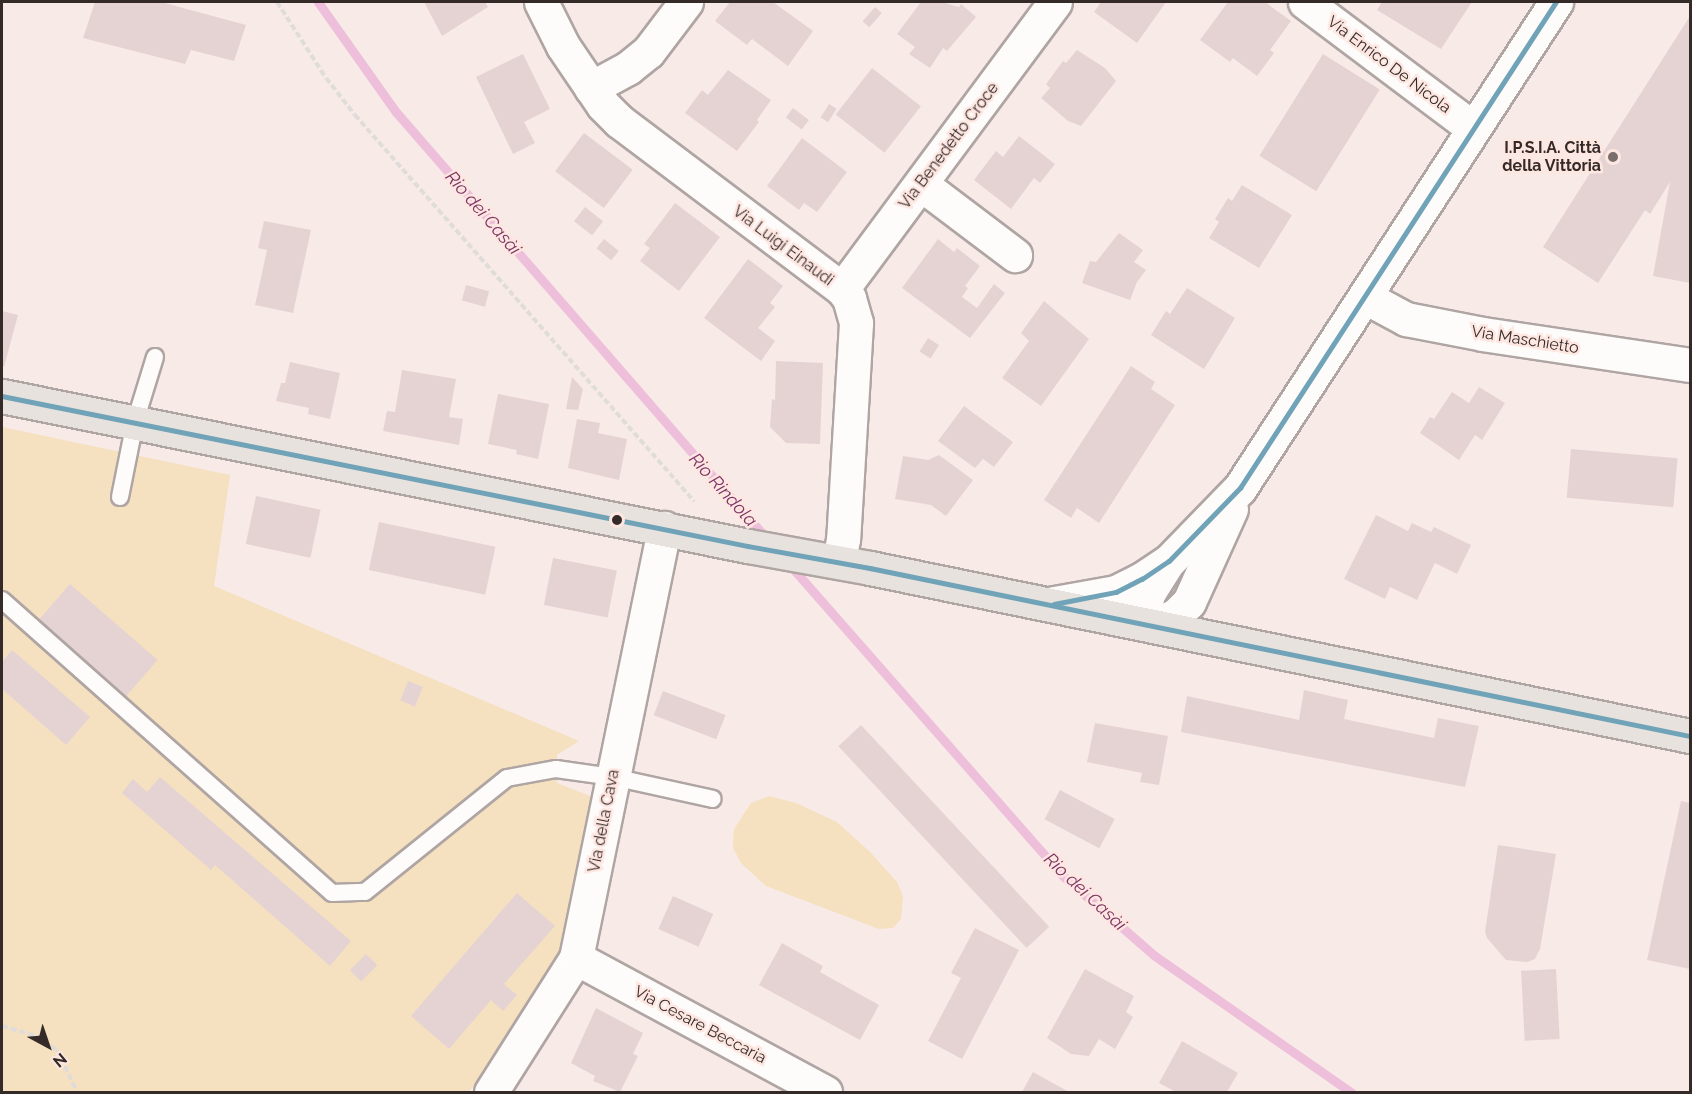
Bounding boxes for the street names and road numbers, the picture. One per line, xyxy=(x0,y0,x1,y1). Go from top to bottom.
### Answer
street label: Via Enrico De Nicola xyxy=(1323,12,1455,118)
street label: Via Benedetto Croce xyxy=(895,79,1003,213)
street label: Via Luigi Einaudi xyxy=(729,202,837,290)
street label: Via Maschietto xyxy=(1470,322,1580,358)
street label: Via della Cava xyxy=(585,768,623,874)
street label: Via Cesare Beccaria xyxy=(631,982,769,1068)

